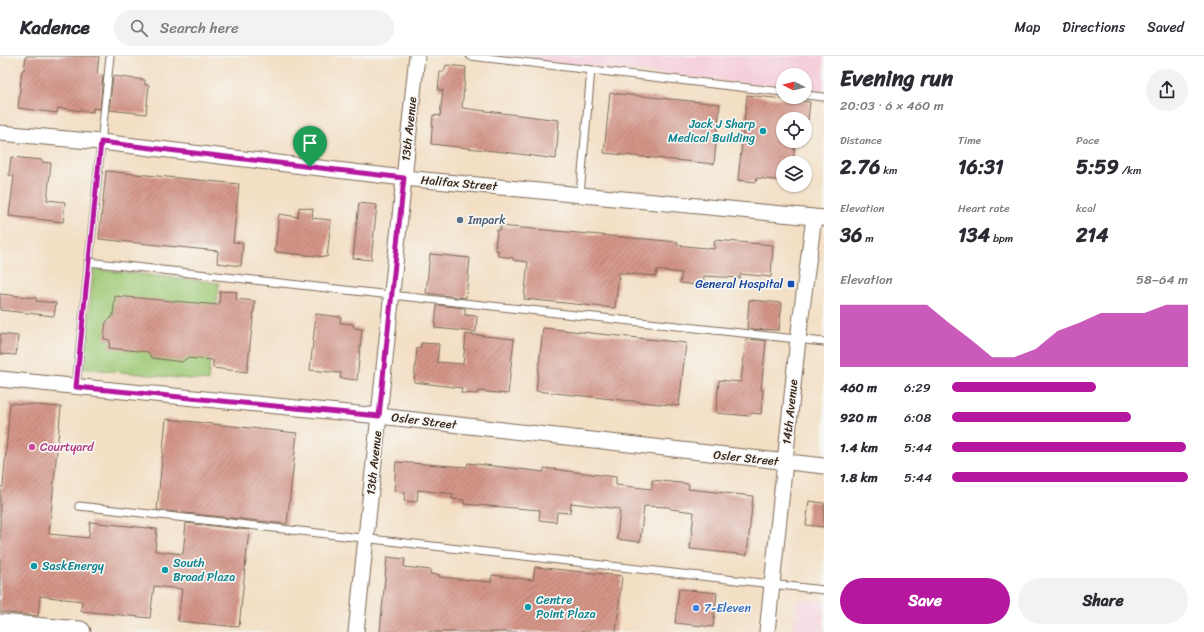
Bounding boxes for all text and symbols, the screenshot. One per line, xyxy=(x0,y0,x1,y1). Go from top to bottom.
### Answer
search box xyxy=(114,10,394,46)
text: Kadence xyxy=(20,11,90,44)
text: Search here xyxy=(160,15,239,41)
text: Map xyxy=(1014,15,1040,40)
text: Directions xyxy=(1062,15,1125,40)
text: Saved xyxy=(1147,15,1184,40)
icon: search xyxy=(128,17,150,39)
text: Evening run xyxy=(840,59,953,98)
north arrow xyxy=(776,68,812,104)
map controls xyxy=(776,68,812,192)
button: share xyxy=(1146,69,1188,111)
text: 20:03 · 6 × 460 m xyxy=(840,94,944,117)
street label: 13th Avenue xyxy=(395,95,423,162)
button: locate xyxy=(776,112,812,148)
place label: Jack J Sharp Medical Building xyxy=(668,113,756,149)
pin xyxy=(293,126,327,167)
marker: Jack J Sharp Medical Building xyxy=(758,126,768,136)
text: Distance xyxy=(840,131,882,150)
text: Time xyxy=(958,131,981,150)
text: Pace xyxy=(1076,131,1099,150)
icon: arrive xyxy=(299,132,321,154)
text: 2.76 xyxy=(840,150,880,185)
text: 16:31 xyxy=(958,150,1004,185)
text: 5:59 xyxy=(1076,150,1119,185)
button: layers xyxy=(776,156,812,192)
text: km xyxy=(880,161,898,180)
text: /km xyxy=(1119,161,1141,180)
street label: Halifax Street xyxy=(420,169,499,197)
text: Elevation xyxy=(840,199,885,218)
text: Heart rate xyxy=(958,199,1010,218)
text: kcal xyxy=(1076,199,1096,218)
place label: Impark xyxy=(467,209,506,231)
marker: Impark xyxy=(455,215,465,225)
text: 36 xyxy=(840,218,862,253)
text: 134 xyxy=(958,218,990,253)
text: 214 xyxy=(1076,218,1109,253)
text: m xyxy=(862,229,874,248)
text: bpm xyxy=(990,229,1013,248)
text: Elevation xyxy=(840,268,893,291)
text: 58–64 m xyxy=(1136,268,1188,291)
place label: General Hospital xyxy=(695,273,784,295)
marker: General Hospital xyxy=(786,279,796,289)
text: 460 m xyxy=(840,376,877,399)
text: 6:29 xyxy=(904,376,931,399)
street label: 14th Avenue xyxy=(776,378,804,446)
street label: Osler Street xyxy=(390,406,459,436)
text: 920 m xyxy=(840,406,877,429)
text: 6:08 xyxy=(904,406,931,429)
street label: 13th Avenue xyxy=(360,429,388,496)
place label: Courtyard xyxy=(40,436,94,458)
text: 1.4 km xyxy=(840,436,878,459)
text: 5:44 xyxy=(904,436,932,459)
marker: Courtyard xyxy=(27,442,37,452)
street label: Osler Street xyxy=(712,444,781,472)
text: 1.8 km xyxy=(840,466,878,489)
text: 5:44 xyxy=(904,466,932,489)
place label: South Broad Plaza xyxy=(173,552,235,588)
place label: SaskEnergy xyxy=(42,555,105,577)
marker: SaskEnergy xyxy=(29,561,39,571)
marker: South Broad Plaza xyxy=(160,565,170,575)
button: Save xyxy=(840,578,1010,624)
button: Share xyxy=(1018,578,1188,624)
place label: Centre Point Plaza xyxy=(536,589,596,625)
place label: 7-Eleven xyxy=(704,597,751,619)
marker: Centre Point Plaza xyxy=(523,602,533,612)
marker: 7-Eleven xyxy=(691,603,701,613)

